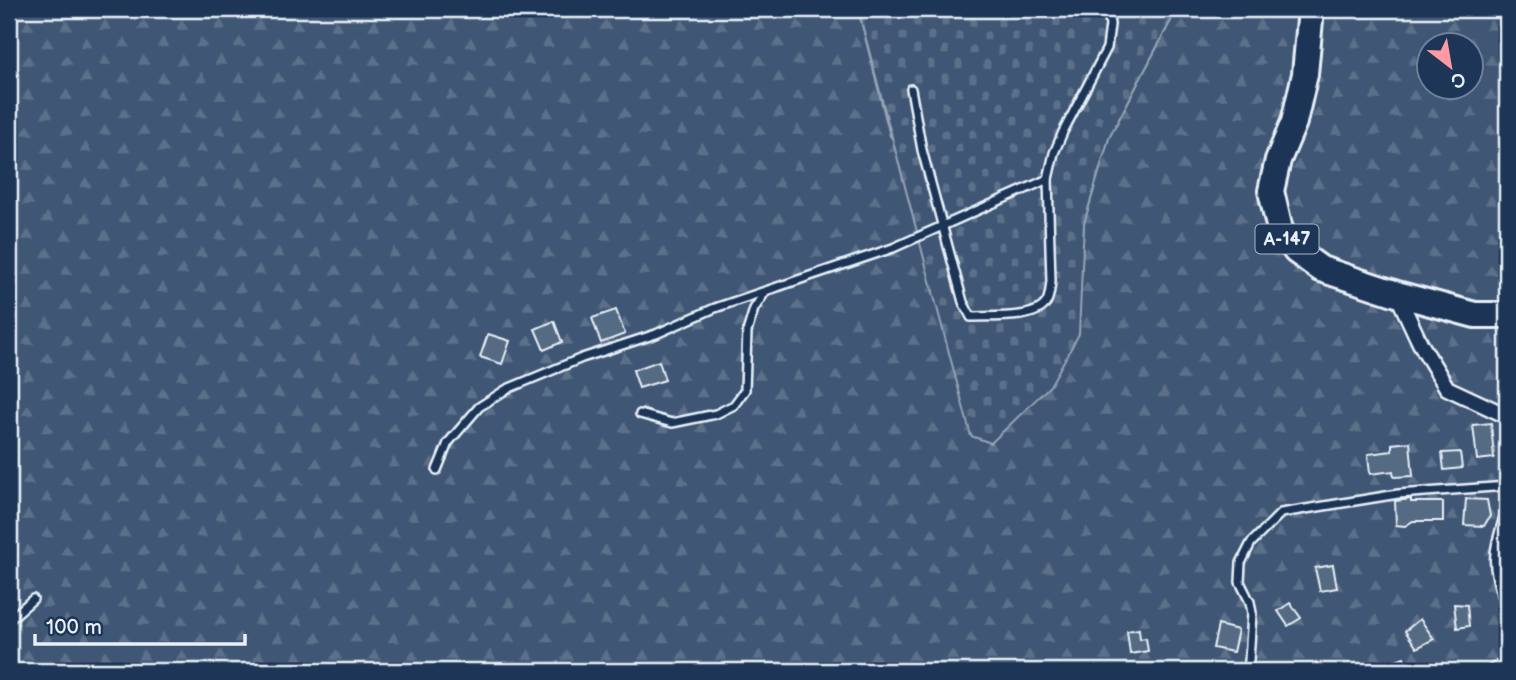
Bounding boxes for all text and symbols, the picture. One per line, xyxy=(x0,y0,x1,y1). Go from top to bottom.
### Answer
north arrow xyxy=(1414,32,1484,102)
text: С xyxy=(1446,66,1470,93)
road number: А-147 xyxy=(1256,225,1318,254)
scale bar xyxy=(35,603,245,647)
text: 100 m xyxy=(46,615,102,640)

